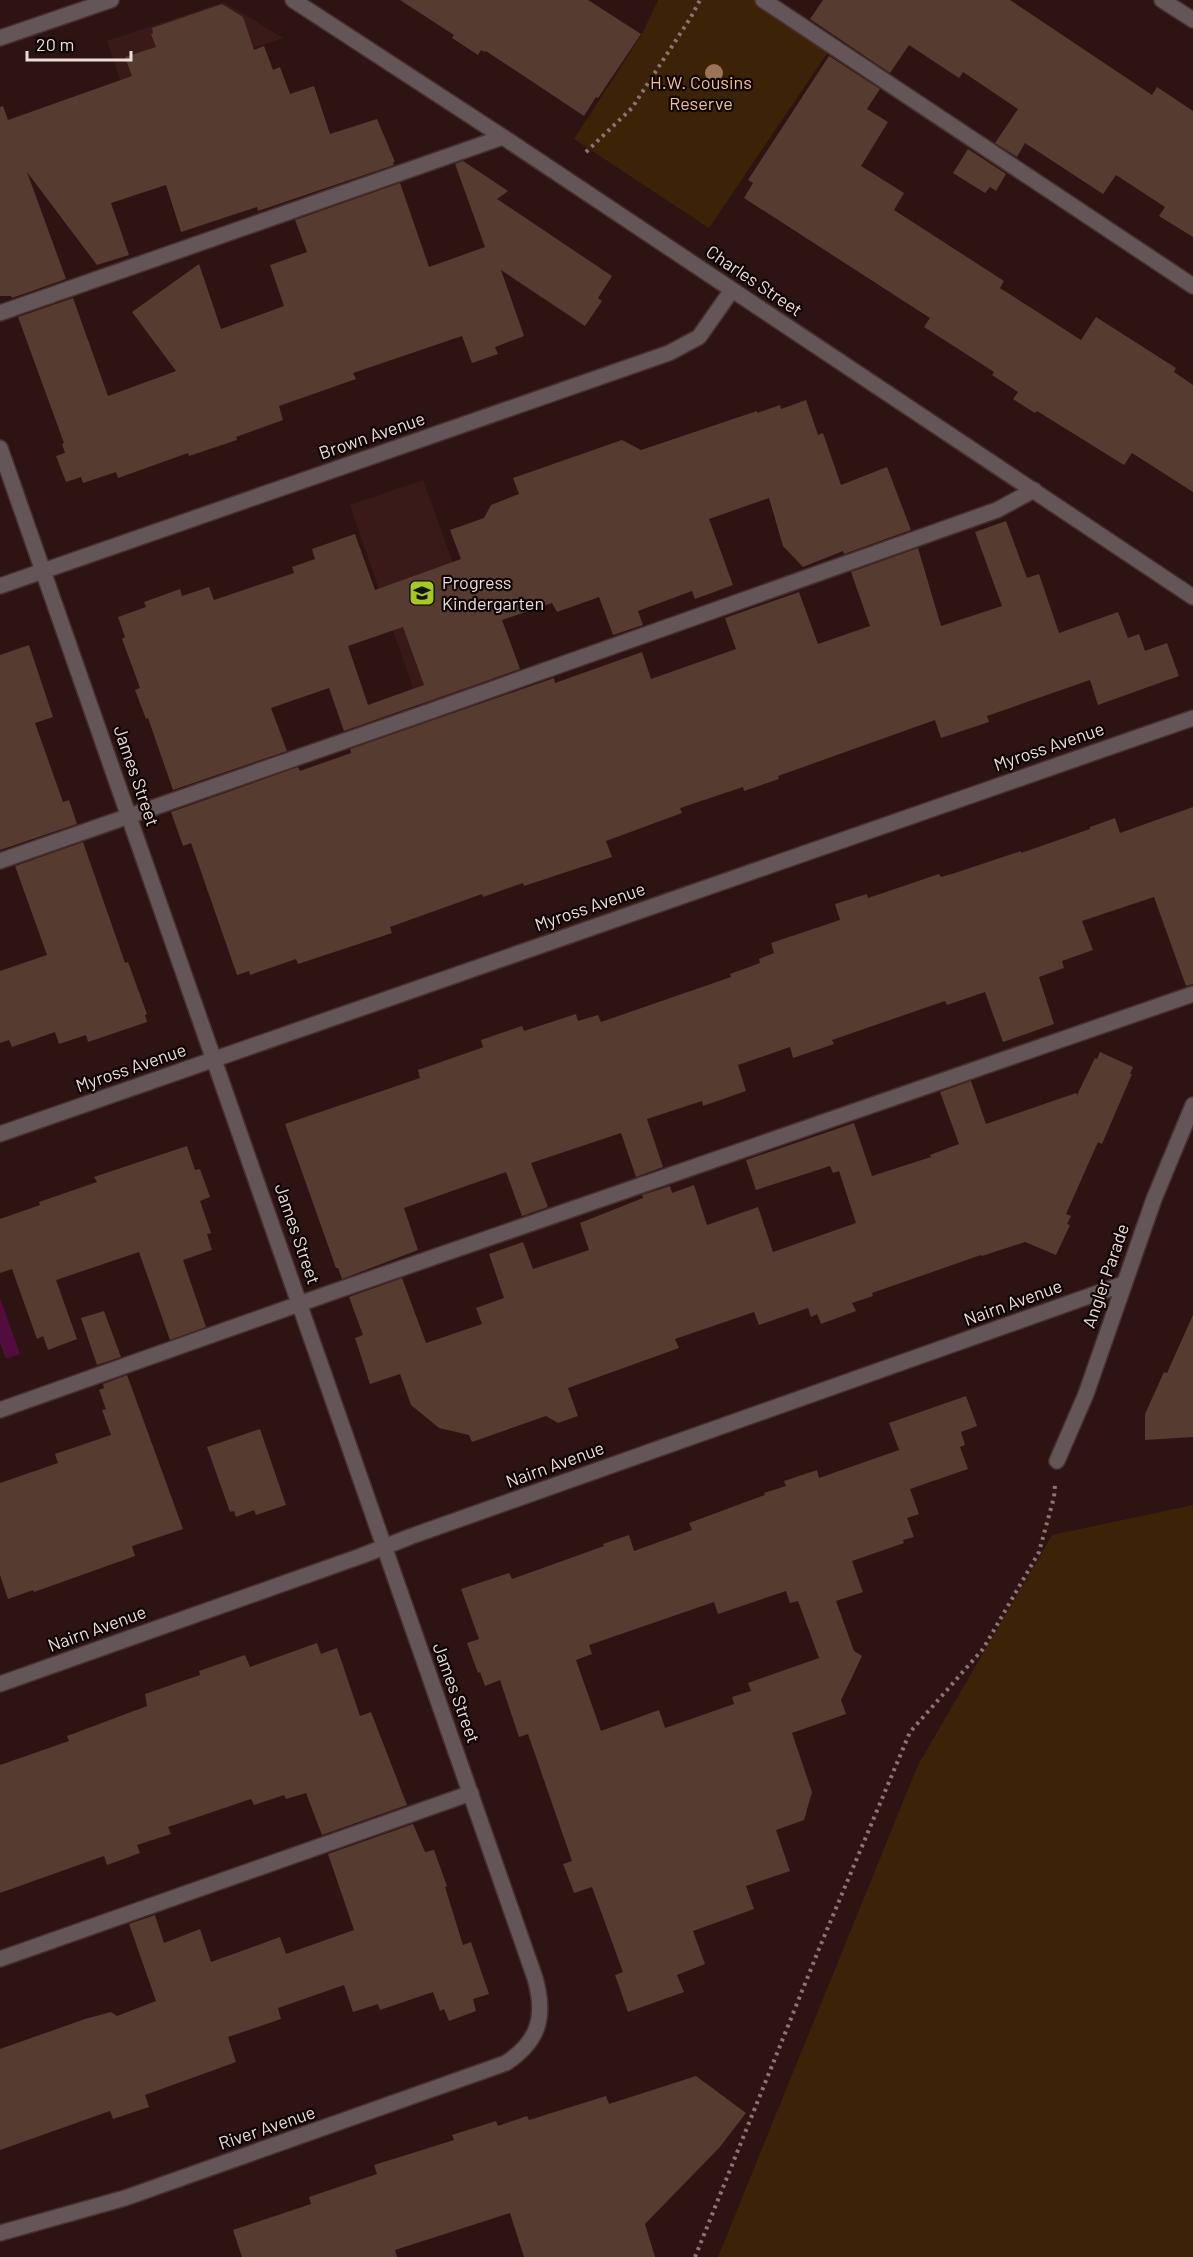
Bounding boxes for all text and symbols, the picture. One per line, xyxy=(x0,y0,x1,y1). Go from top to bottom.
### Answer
scale bar xyxy=(27,24,130,62)
text: 20 m xyxy=(36,33,74,55)
park label: H.W. Cousins Reserve xyxy=(650,71,752,114)
street label: Charles Street xyxy=(702,240,807,320)
street label: Brown Avenue xyxy=(316,407,428,463)
place label: Progress Kindergarten xyxy=(442,571,544,614)
school or university icon: Progress Kindergarten xyxy=(407,578,437,608)
street label: Myross Avenue xyxy=(991,717,1107,775)
street label: James Street xyxy=(109,722,164,829)
street label: Myross Avenue xyxy=(532,877,648,935)
street label: Myross Avenue xyxy=(73,1038,189,1096)
street label: James Street xyxy=(270,1180,325,1287)
street label: Angler Parade xyxy=(1077,1221,1133,1331)
street label: Nairn Avenue xyxy=(960,1274,1065,1330)
street label: Nairn Avenue xyxy=(502,1436,607,1492)
street label: Nairn Avenue xyxy=(44,1600,149,1656)
street label: James Street xyxy=(429,1639,485,1746)
street label: River Avenue xyxy=(215,2100,318,2154)

